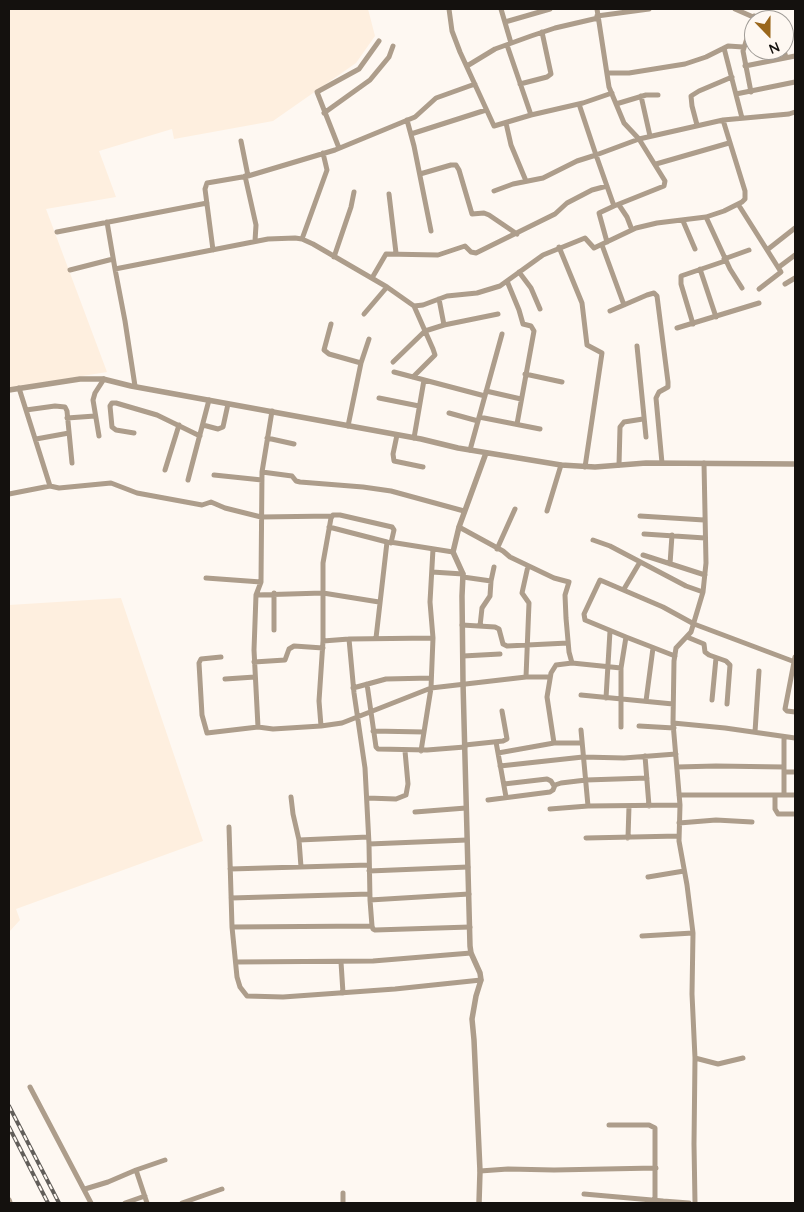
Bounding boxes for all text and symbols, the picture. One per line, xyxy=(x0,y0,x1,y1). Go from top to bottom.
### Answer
north arrow xyxy=(744,10,794,60)
text: N xyxy=(766,38,782,58)

